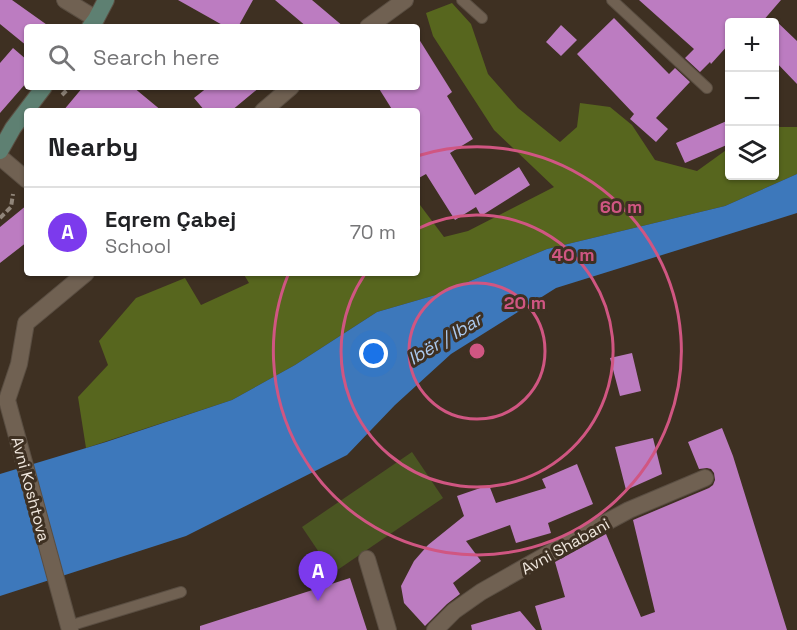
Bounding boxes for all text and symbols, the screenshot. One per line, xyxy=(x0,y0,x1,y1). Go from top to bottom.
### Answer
map controls xyxy=(725,18,779,180)
button: + xyxy=(725,18,779,72)
search box xyxy=(24,24,420,90)
icon: search xyxy=(45,41,78,74)
text: Search here xyxy=(93,43,220,71)
button: − xyxy=(725,72,779,126)
button: layers xyxy=(725,126,779,180)
text: Nearby xyxy=(48,130,138,164)
text: 60 m xyxy=(600,195,642,218)
text: Eqrem Çabej xyxy=(105,205,236,233)
text: A xyxy=(61,219,74,245)
text: 70 m xyxy=(350,219,396,245)
text: School xyxy=(105,233,171,259)
text: 40 m xyxy=(551,243,595,266)
text: 20 m xyxy=(504,291,546,314)
water label: Ibër / Ibar xyxy=(403,306,488,370)
your location xyxy=(359,339,388,368)
centre of rings xyxy=(467,341,487,361)
street label: Avni Koshtova xyxy=(6,434,55,544)
street label: Avni Shabani xyxy=(517,513,613,579)
pin: A xyxy=(298,552,338,601)

